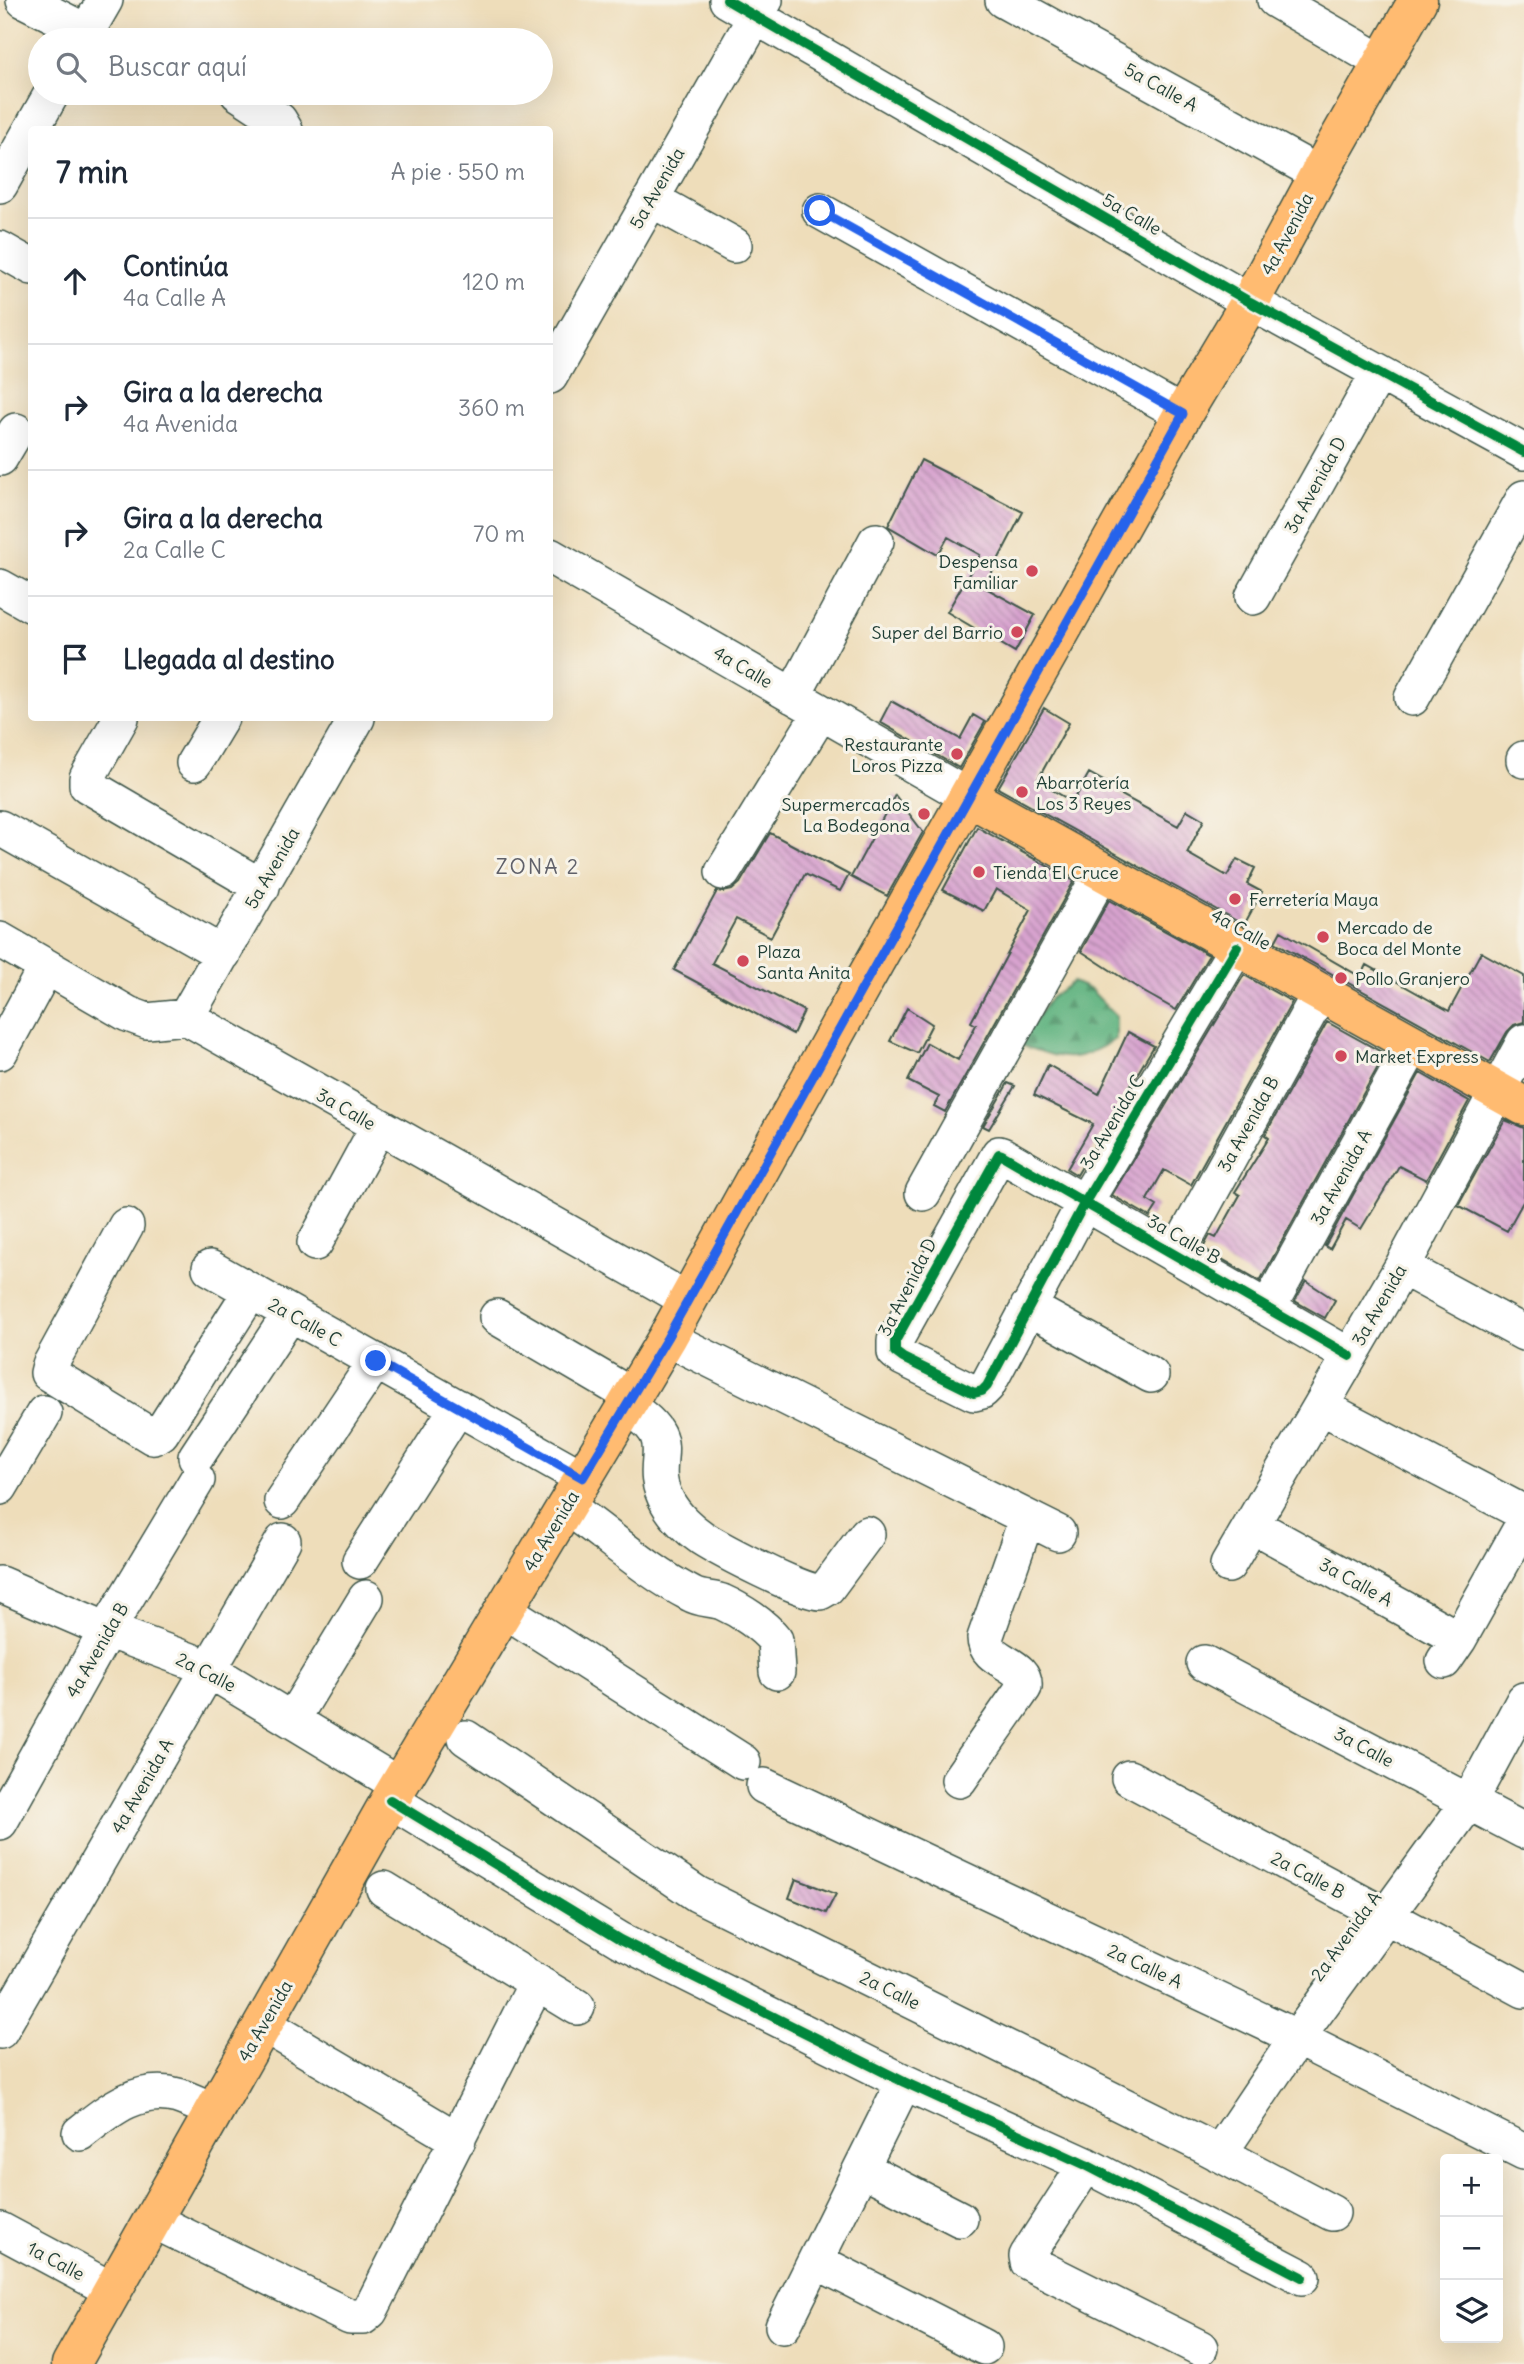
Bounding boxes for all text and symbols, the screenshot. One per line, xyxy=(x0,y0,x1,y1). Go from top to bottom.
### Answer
search box xyxy=(28,28,553,105)
icon: search xyxy=(52,48,90,86)
text: Buscar aquí xyxy=(108,50,247,83)
street label: 5a Calle A xyxy=(1120,57,1202,117)
street label: 5a Avenida xyxy=(625,143,689,233)
text: 7 min xyxy=(56,153,128,191)
text: A pie · 550 m xyxy=(391,157,525,186)
street label: 5a Calle xyxy=(1098,188,1166,240)
street label: 4a Avenida xyxy=(1256,189,1318,279)
route start xyxy=(804,195,835,226)
text: Continúa xyxy=(123,250,229,283)
icon: ahead xyxy=(56,262,94,300)
text: 120 m xyxy=(462,267,525,296)
text: 4a Calle A xyxy=(123,283,226,312)
text: Gira a la derecha xyxy=(123,376,323,409)
icon: right xyxy=(56,388,94,426)
text: 360 m xyxy=(458,393,525,422)
text: 4a Avenida xyxy=(123,409,238,438)
street label: 3a Avenida D xyxy=(1279,433,1351,537)
text: Gira a la derecha xyxy=(123,502,323,535)
icon: right xyxy=(56,514,94,552)
text: 70 m xyxy=(473,519,525,548)
text: 2a Calle C xyxy=(123,535,226,564)
place label: Despensa Familiar xyxy=(938,550,1019,594)
marker: Despensa Familiar xyxy=(1024,563,1040,579)
place label: Super del Barrio xyxy=(871,621,1003,644)
marker: Super del Barrio xyxy=(1009,624,1025,640)
icon: arrive xyxy=(56,640,94,678)
street label: 4a Calle xyxy=(709,641,777,693)
text: Llegada al destino xyxy=(123,643,335,676)
place label: Restaurante Loros Pizza xyxy=(844,733,943,777)
marker: Restaurante Loros Pizza xyxy=(949,746,965,762)
place label: Abarrotería Los 3 Reyes xyxy=(1036,771,1132,815)
marker: Abarrotería Los 3 Reyes xyxy=(1014,784,1030,800)
place label: Supermercados La Bodegona xyxy=(781,793,910,837)
marker: Supermercados La Bodegona xyxy=(916,806,932,822)
street label: 5a Avenida xyxy=(240,823,304,913)
district label: ZONA 2 xyxy=(496,853,580,880)
place label: Tienda El Cruce xyxy=(993,861,1119,884)
marker: Tienda El Cruce xyxy=(971,864,987,880)
place label: Ferretería Maya xyxy=(1249,888,1378,911)
marker: Ferretería Maya xyxy=(1227,891,1243,907)
street label: 4a Calle xyxy=(1207,903,1275,955)
place label: Mercado de Boca del Monte xyxy=(1337,916,1461,960)
marker: Mercado de Boca del Monte xyxy=(1315,929,1331,945)
place label: Plaza Santa Anita xyxy=(757,940,851,984)
marker: Plaza Santa Anita xyxy=(735,953,751,969)
place label: Pollo Granjero xyxy=(1355,967,1470,990)
marker: Pollo Granjero xyxy=(1333,970,1349,986)
place label: Market Express xyxy=(1355,1045,1479,1068)
marker: Market Express xyxy=(1333,1048,1349,1064)
street label: 3a Avenida C xyxy=(1075,1070,1149,1173)
street label: 3a Avenida B xyxy=(1212,1072,1284,1176)
street label: 3a Calle xyxy=(312,1083,380,1135)
street label: 3a Avenida A xyxy=(1305,1125,1377,1229)
street label: 3a Calle B xyxy=(1143,1209,1225,1269)
street label: 3a Avenida D xyxy=(872,1234,942,1340)
street label: 3a Avenida xyxy=(1347,1260,1411,1350)
street label: 2a Calle C xyxy=(264,1292,346,1352)
route end xyxy=(360,1345,391,1376)
street label: 4a Avenida xyxy=(518,1486,584,1576)
street label: 3a Calle A xyxy=(1315,1552,1397,1612)
street label: 4a Avenida B xyxy=(60,1598,134,1702)
street label: 2a Calle xyxy=(172,1647,240,1697)
street label: 3a Calle xyxy=(1330,1722,1398,1772)
street label: 4a Avenida A xyxy=(106,1734,178,1838)
street label: 2a Calle B xyxy=(1267,1846,1349,1904)
street label: 2a Avenida A xyxy=(1306,1887,1386,1985)
street label: 2a Calle A xyxy=(1104,1939,1186,1993)
street label: 2a Calle xyxy=(856,1966,924,2014)
street label: 4a Avenida xyxy=(232,1976,298,2066)
map controls xyxy=(1440,2154,1503,2343)
button: + xyxy=(1440,2154,1503,2217)
button: − xyxy=(1440,2217,1503,2280)
street label: 1a Calle xyxy=(23,2236,89,2286)
button: layers xyxy=(1440,2280,1503,2343)

